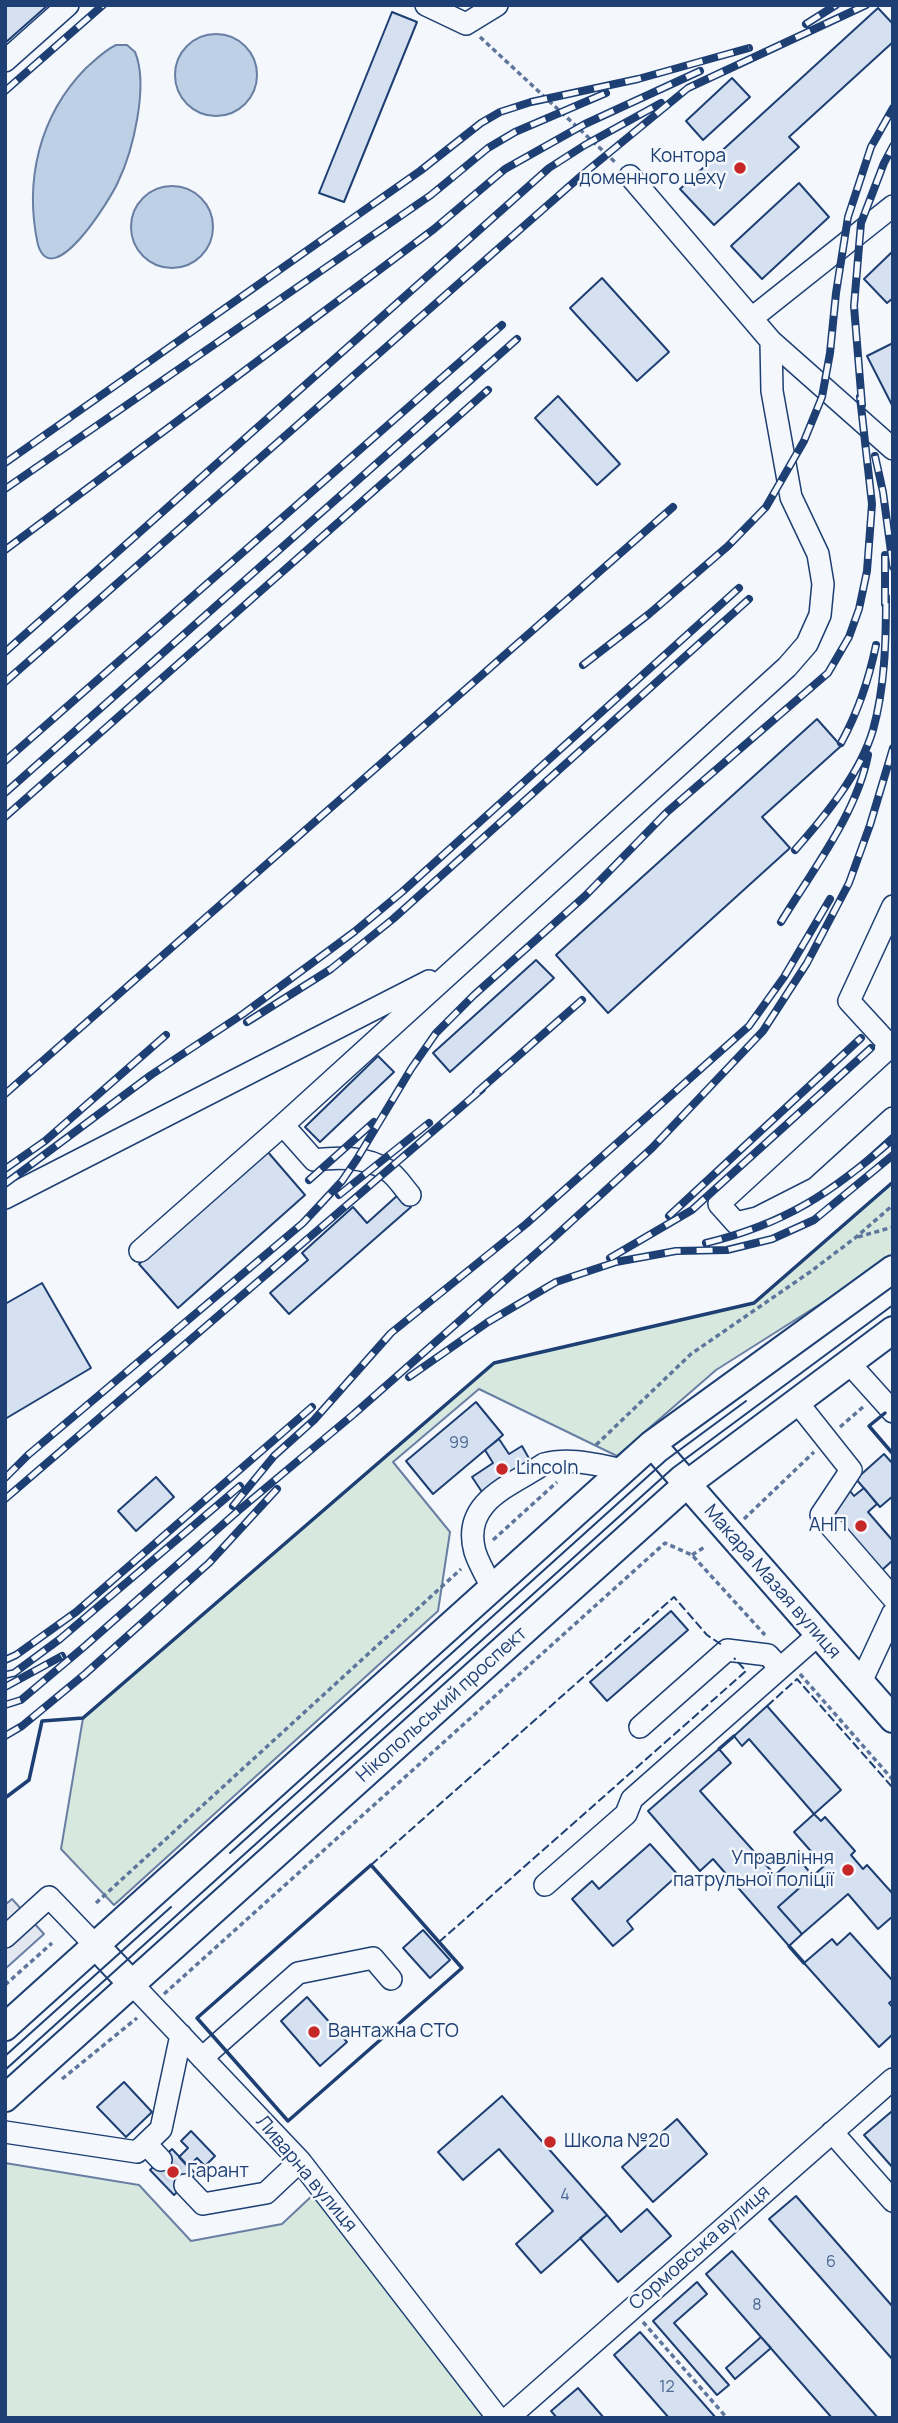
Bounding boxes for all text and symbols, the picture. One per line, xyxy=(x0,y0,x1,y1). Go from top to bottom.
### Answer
place label: Контора доменного цеху xyxy=(579,146,726,190)
marker: Контора доменного цеху xyxy=(732,160,748,176)
house number: 99 xyxy=(449,1434,469,1454)
place label: Lincoln xyxy=(516,1458,579,1480)
marker: Lincoln xyxy=(494,1461,510,1477)
street label: Макара Мазая вулиця xyxy=(699,1500,845,1664)
place label: АНП xyxy=(809,1515,847,1537)
marker: АНП xyxy=(853,1518,869,1534)
street label: Нікопольський проспект xyxy=(352,1622,532,1788)
place label: Управління патрульної поліції xyxy=(673,1848,834,1892)
marker: Управління патрульної поліції xyxy=(840,1862,856,1878)
place label: Вантажна СТО xyxy=(328,2021,459,2043)
marker: Вантажна СТО xyxy=(306,2024,322,2040)
street label: Ливарна вулиця xyxy=(251,2111,361,2237)
place label: Школа №20 xyxy=(564,2131,670,2153)
marker: Школа №20 xyxy=(542,2134,558,2150)
place label: Гарант xyxy=(187,2161,249,2183)
marker: Гарант xyxy=(165,2164,181,2180)
street label: Сормовська вулиця xyxy=(625,2181,775,2315)
house number: 4 xyxy=(560,2186,570,2206)
house number: 6 xyxy=(826,2253,836,2273)
house number: 8 xyxy=(752,2296,762,2316)
house number: 12 xyxy=(659,2378,675,2398)

